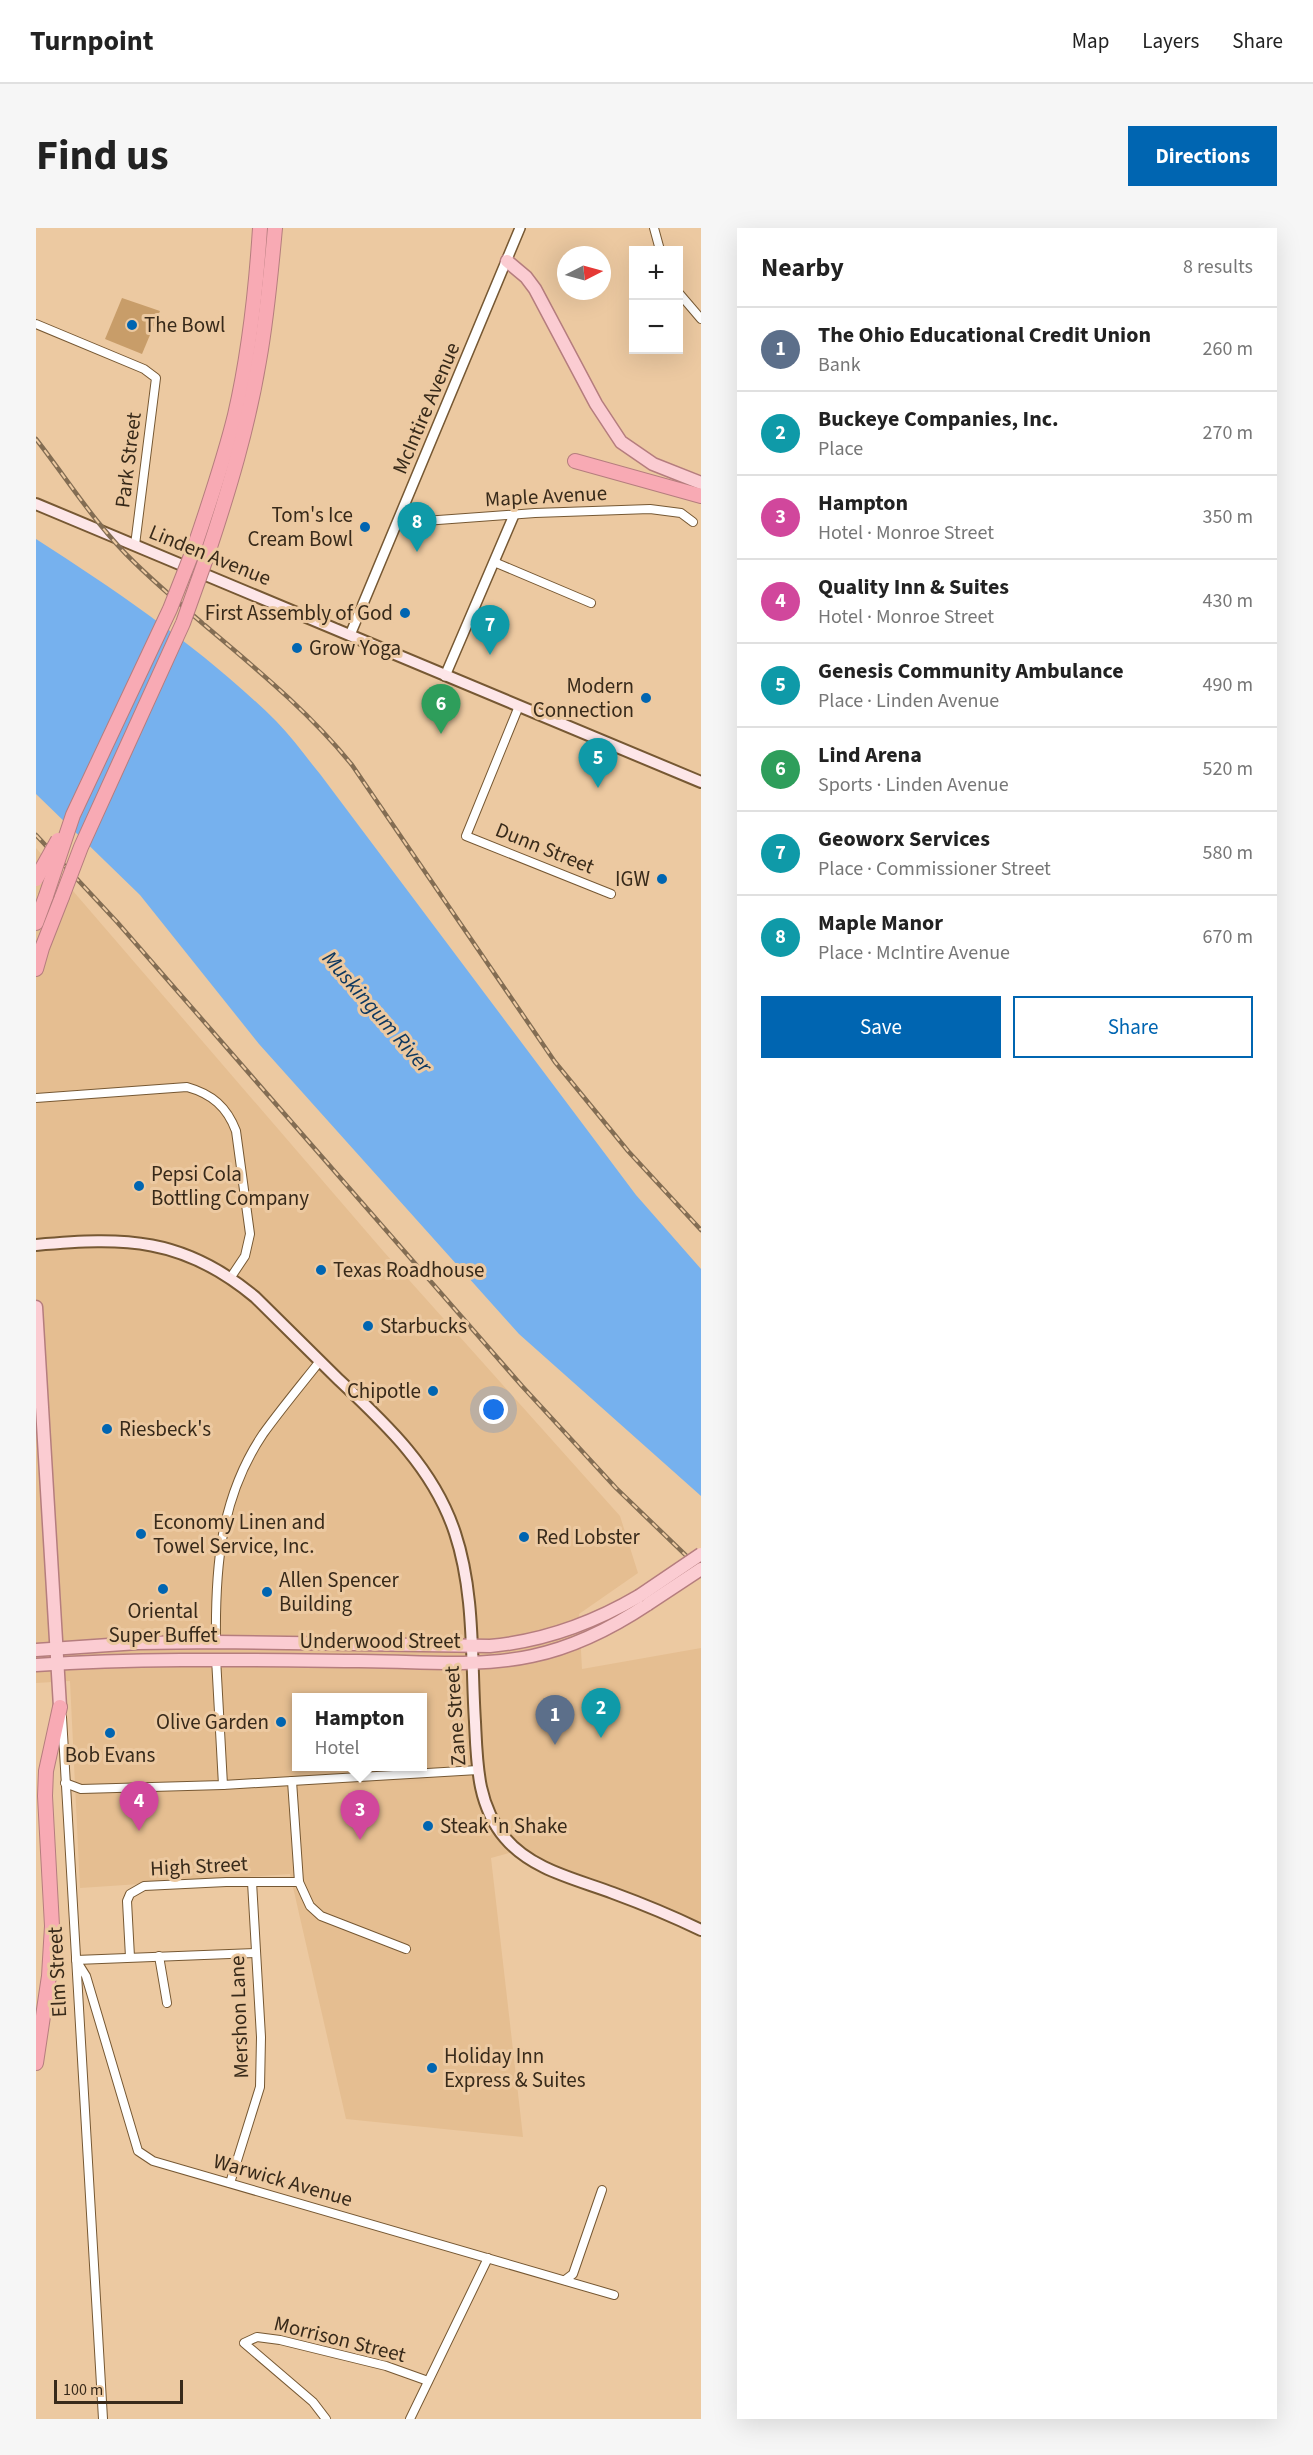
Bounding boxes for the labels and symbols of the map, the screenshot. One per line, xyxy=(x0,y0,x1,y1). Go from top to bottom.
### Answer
north arrow xyxy=(557,246,611,300)
place label: The Bowl xyxy=(144,310,225,340)
marker: The Bowl xyxy=(125,318,139,332)
street label: McIntire Avenue xyxy=(385,337,467,479)
street label: Park Street xyxy=(107,410,149,510)
street label: Maple Avenue xyxy=(484,478,608,514)
place label: Tom's Ice Cream Bowl xyxy=(248,500,353,554)
pin: 8 xyxy=(398,502,436,552)
street label: Linden Avenue xyxy=(144,517,276,593)
marker: Tom's Ice Cream Bowl xyxy=(358,520,372,534)
place label: First Assembly of God xyxy=(205,598,393,628)
marker: First Assembly of God xyxy=(398,606,412,620)
pin: 7 xyxy=(470,606,510,655)
place label: Grow Yoga xyxy=(309,633,401,663)
marker: Grow Yoga xyxy=(290,641,304,655)
place label: Modern Connection xyxy=(533,671,634,725)
pin: 6 xyxy=(422,684,460,734)
marker: Modern Connection xyxy=(639,691,653,705)
pin: 5 xyxy=(578,738,618,788)
street label: Dunn Street xyxy=(491,815,599,881)
place label: IGW xyxy=(615,864,650,894)
marker: IGW xyxy=(655,872,669,886)
water label: Muskingum River xyxy=(315,944,440,1082)
place label: Pepsi Cola Bottling Company xyxy=(151,1159,309,1213)
marker: Pepsi Cola Bottling Company xyxy=(132,1179,146,1193)
place label: Texas Roadhouse xyxy=(333,1255,484,1285)
marker: Texas Roadhouse xyxy=(314,1263,328,1277)
place label: Starbucks xyxy=(380,1311,467,1341)
marker: Starbucks xyxy=(361,1319,375,1333)
place label: Chipotle xyxy=(347,1376,421,1406)
marker: Chipotle xyxy=(426,1384,440,1398)
your location xyxy=(479,1395,508,1424)
place label: Riesbeck's xyxy=(119,1414,211,1444)
marker: Riesbeck's xyxy=(100,1422,114,1436)
place label: Economy Linen and Towel Service, Inc. xyxy=(153,1507,325,1561)
place label: Red Lobster xyxy=(536,1522,641,1552)
marker: Economy Linen and Towel Service, Inc. xyxy=(134,1527,148,1541)
marker: Red Lobster xyxy=(517,1530,531,1544)
place label: Allen Spencer Building xyxy=(279,1565,400,1619)
marker: Oriental Super Buffet xyxy=(156,1582,170,1596)
marker: Allen Spencer Building xyxy=(260,1585,274,1599)
place label: Oriental Super Buffet xyxy=(108,1596,218,1650)
street label: Underwood Street xyxy=(299,1626,461,1656)
street label: Zane Street xyxy=(437,1665,473,1767)
pin: 2 xyxy=(582,1688,620,1738)
pin: 1 xyxy=(536,1696,574,1745)
place label: Olive Garden xyxy=(156,1707,269,1737)
marker: Olive Garden xyxy=(274,1715,288,1729)
marker: Bob Evans xyxy=(103,1726,117,1740)
place label: Bob Evans xyxy=(65,1740,156,1770)
pin: 4 xyxy=(120,1782,158,1831)
pin: 3 xyxy=(340,1790,380,1840)
place label: Steak 'n Shake xyxy=(440,1811,567,1841)
marker: Steak 'n Shake xyxy=(421,1819,435,1833)
street label: High Street xyxy=(149,1848,249,1884)
street label: Elm Street xyxy=(40,1926,74,2018)
street label: Mershon Lane xyxy=(222,1955,256,2079)
place label: Holiday Inn Express & Suites xyxy=(444,2041,586,2095)
marker: Holiday Inn Express & Suites xyxy=(425,2061,439,2075)
street label: Warwick Avenue xyxy=(210,2146,356,2214)
street label: Morrison Street xyxy=(271,2308,409,2370)
scale bar xyxy=(54,2377,183,2404)

